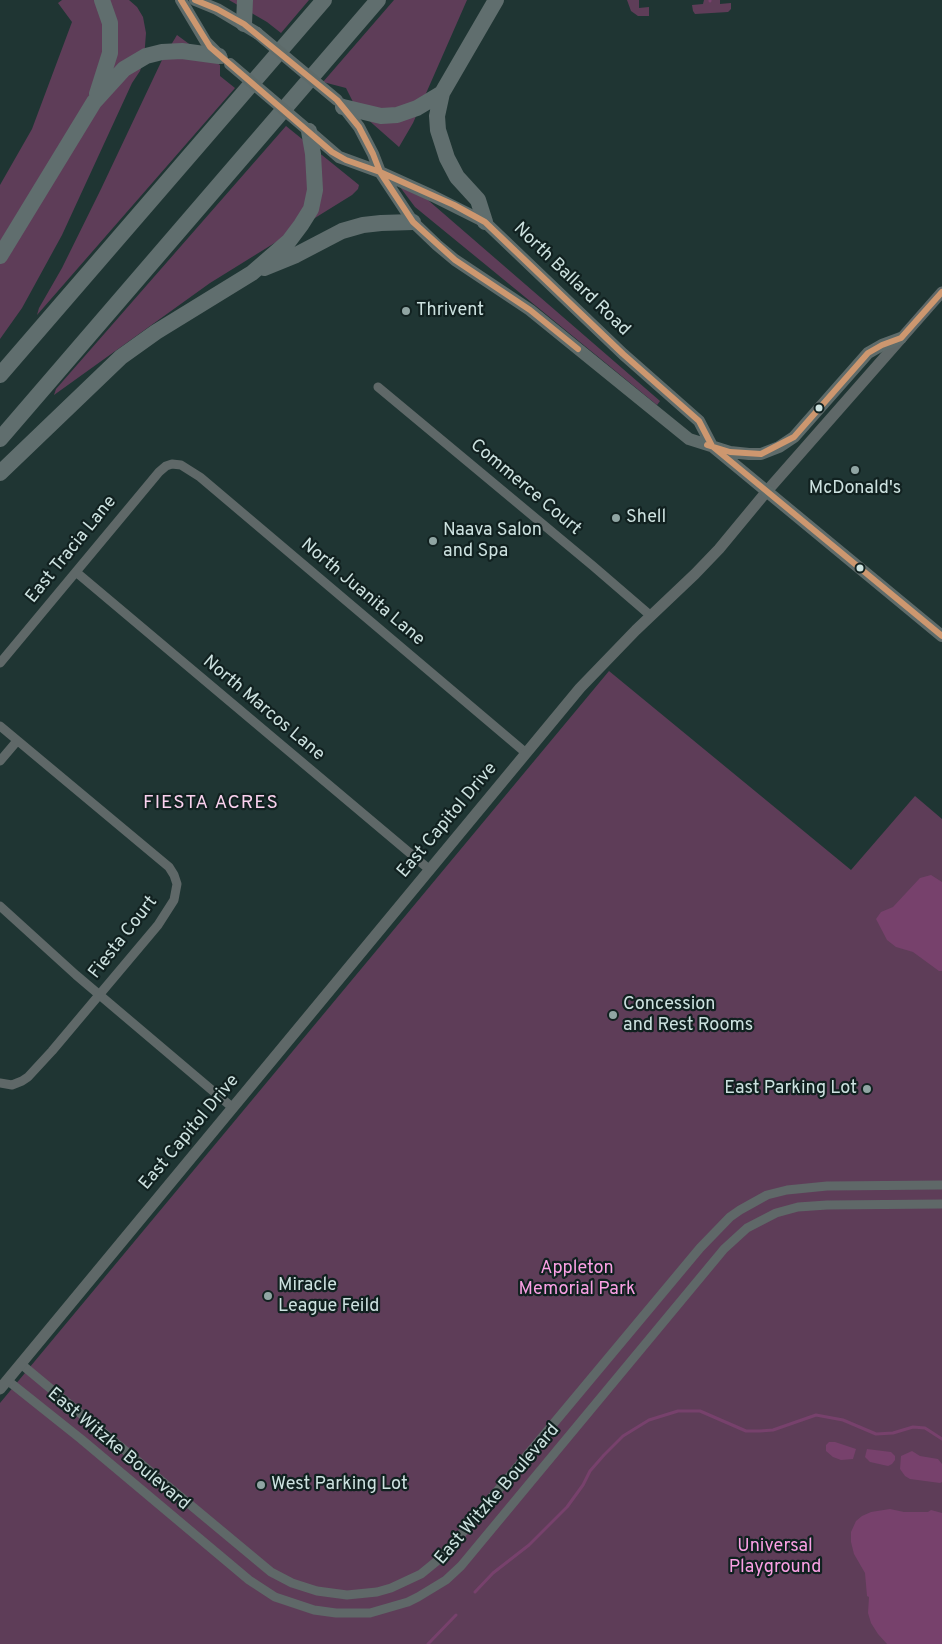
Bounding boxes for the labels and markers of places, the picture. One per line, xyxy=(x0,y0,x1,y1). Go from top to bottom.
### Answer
place label: Thrivent xyxy=(416,300,484,322)
marker: Thrivent xyxy=(400,305,412,317)
unlabelled marker xyxy=(814,403,824,413)
marker: McDonald's xyxy=(849,464,861,476)
place label: McDonald's xyxy=(809,478,901,500)
place label: Shell xyxy=(626,507,666,529)
marker: Shell xyxy=(610,512,622,524)
place label: Naava Salon and Spa xyxy=(443,520,542,562)
marker: Naava Salon and Spa xyxy=(427,535,439,547)
unlabelled marker xyxy=(855,563,865,573)
place label: Concession and Rest Rooms xyxy=(623,994,753,1036)
marker: Concession and Rest Rooms xyxy=(607,1009,619,1021)
place label: East Parking Lot xyxy=(724,1078,857,1100)
marker: East Parking Lot xyxy=(861,1083,873,1095)
place label: Miracle League Feild xyxy=(278,1275,379,1318)
marker: Miracle League Feild xyxy=(262,1290,274,1302)
place label: West Parking Lot xyxy=(271,1474,408,1496)
marker: West Parking Lot xyxy=(255,1479,267,1491)

